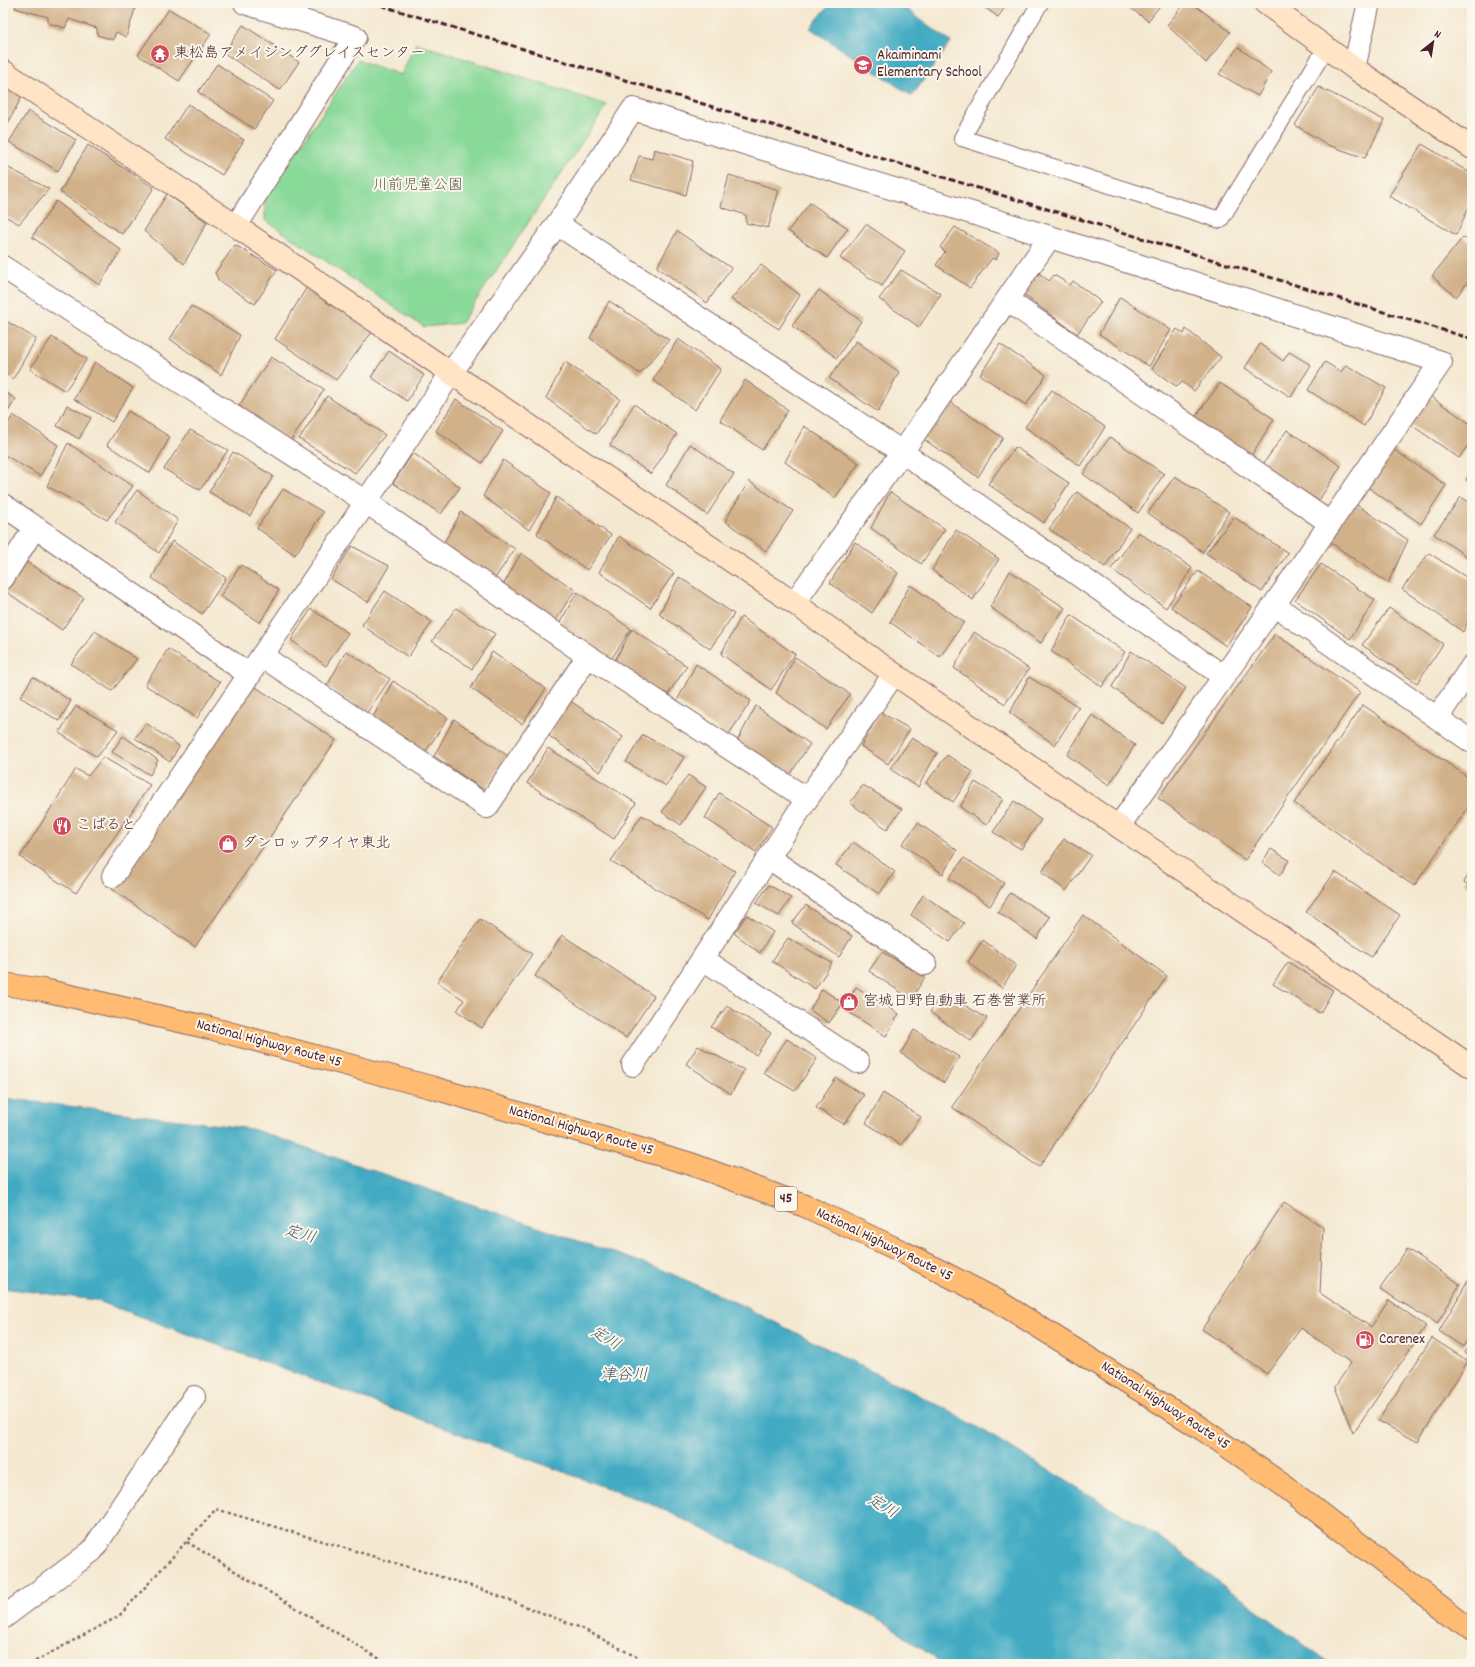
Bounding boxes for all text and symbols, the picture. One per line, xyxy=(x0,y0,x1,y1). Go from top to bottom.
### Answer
north arrow xyxy=(1413,22,1453,62)
text: N xyxy=(1431,27,1444,44)
temple icon: 東松島アメイジンググレイスセンター xyxy=(149,43,171,65)
place label: 東松島アメイジンググレイスセンター xyxy=(174,43,425,65)
place label: Akaiminami Elementary School xyxy=(877,45,982,84)
school or university icon: Akaiminami Elementary School xyxy=(852,54,874,76)
park label: 川前児童公園 xyxy=(373,175,463,197)
restaurant icon: こばると xyxy=(51,815,73,837)
place label: こばると xyxy=(76,815,136,837)
shop icon: ダンロップタイヤ東北 xyxy=(217,833,239,855)
place label: ダンロップタイヤ東北 xyxy=(242,833,391,855)
shop icon: 宮城日野自動車 石巻営業所 xyxy=(838,991,860,1013)
place label: 宮城日野自動車 石巻営業所 xyxy=(863,991,1046,1013)
street label: National Highway Route 45 xyxy=(194,1014,344,1074)
street label: National Highway Route 45 xyxy=(506,1100,656,1162)
road number: 45 xyxy=(775,1187,797,1211)
street label: National Highway Route 45 xyxy=(812,1202,956,1288)
water label: 定川 xyxy=(281,1220,319,1250)
water label: 定川 xyxy=(585,1321,625,1357)
fuel station icon: Carenex xyxy=(1354,1329,1376,1351)
place label: Carenex xyxy=(1379,1329,1425,1351)
street label: National Highway Route 45 xyxy=(1096,1356,1234,1456)
water label: 津谷川 xyxy=(600,1364,648,1387)
water label: 定川 xyxy=(862,1489,902,1525)

